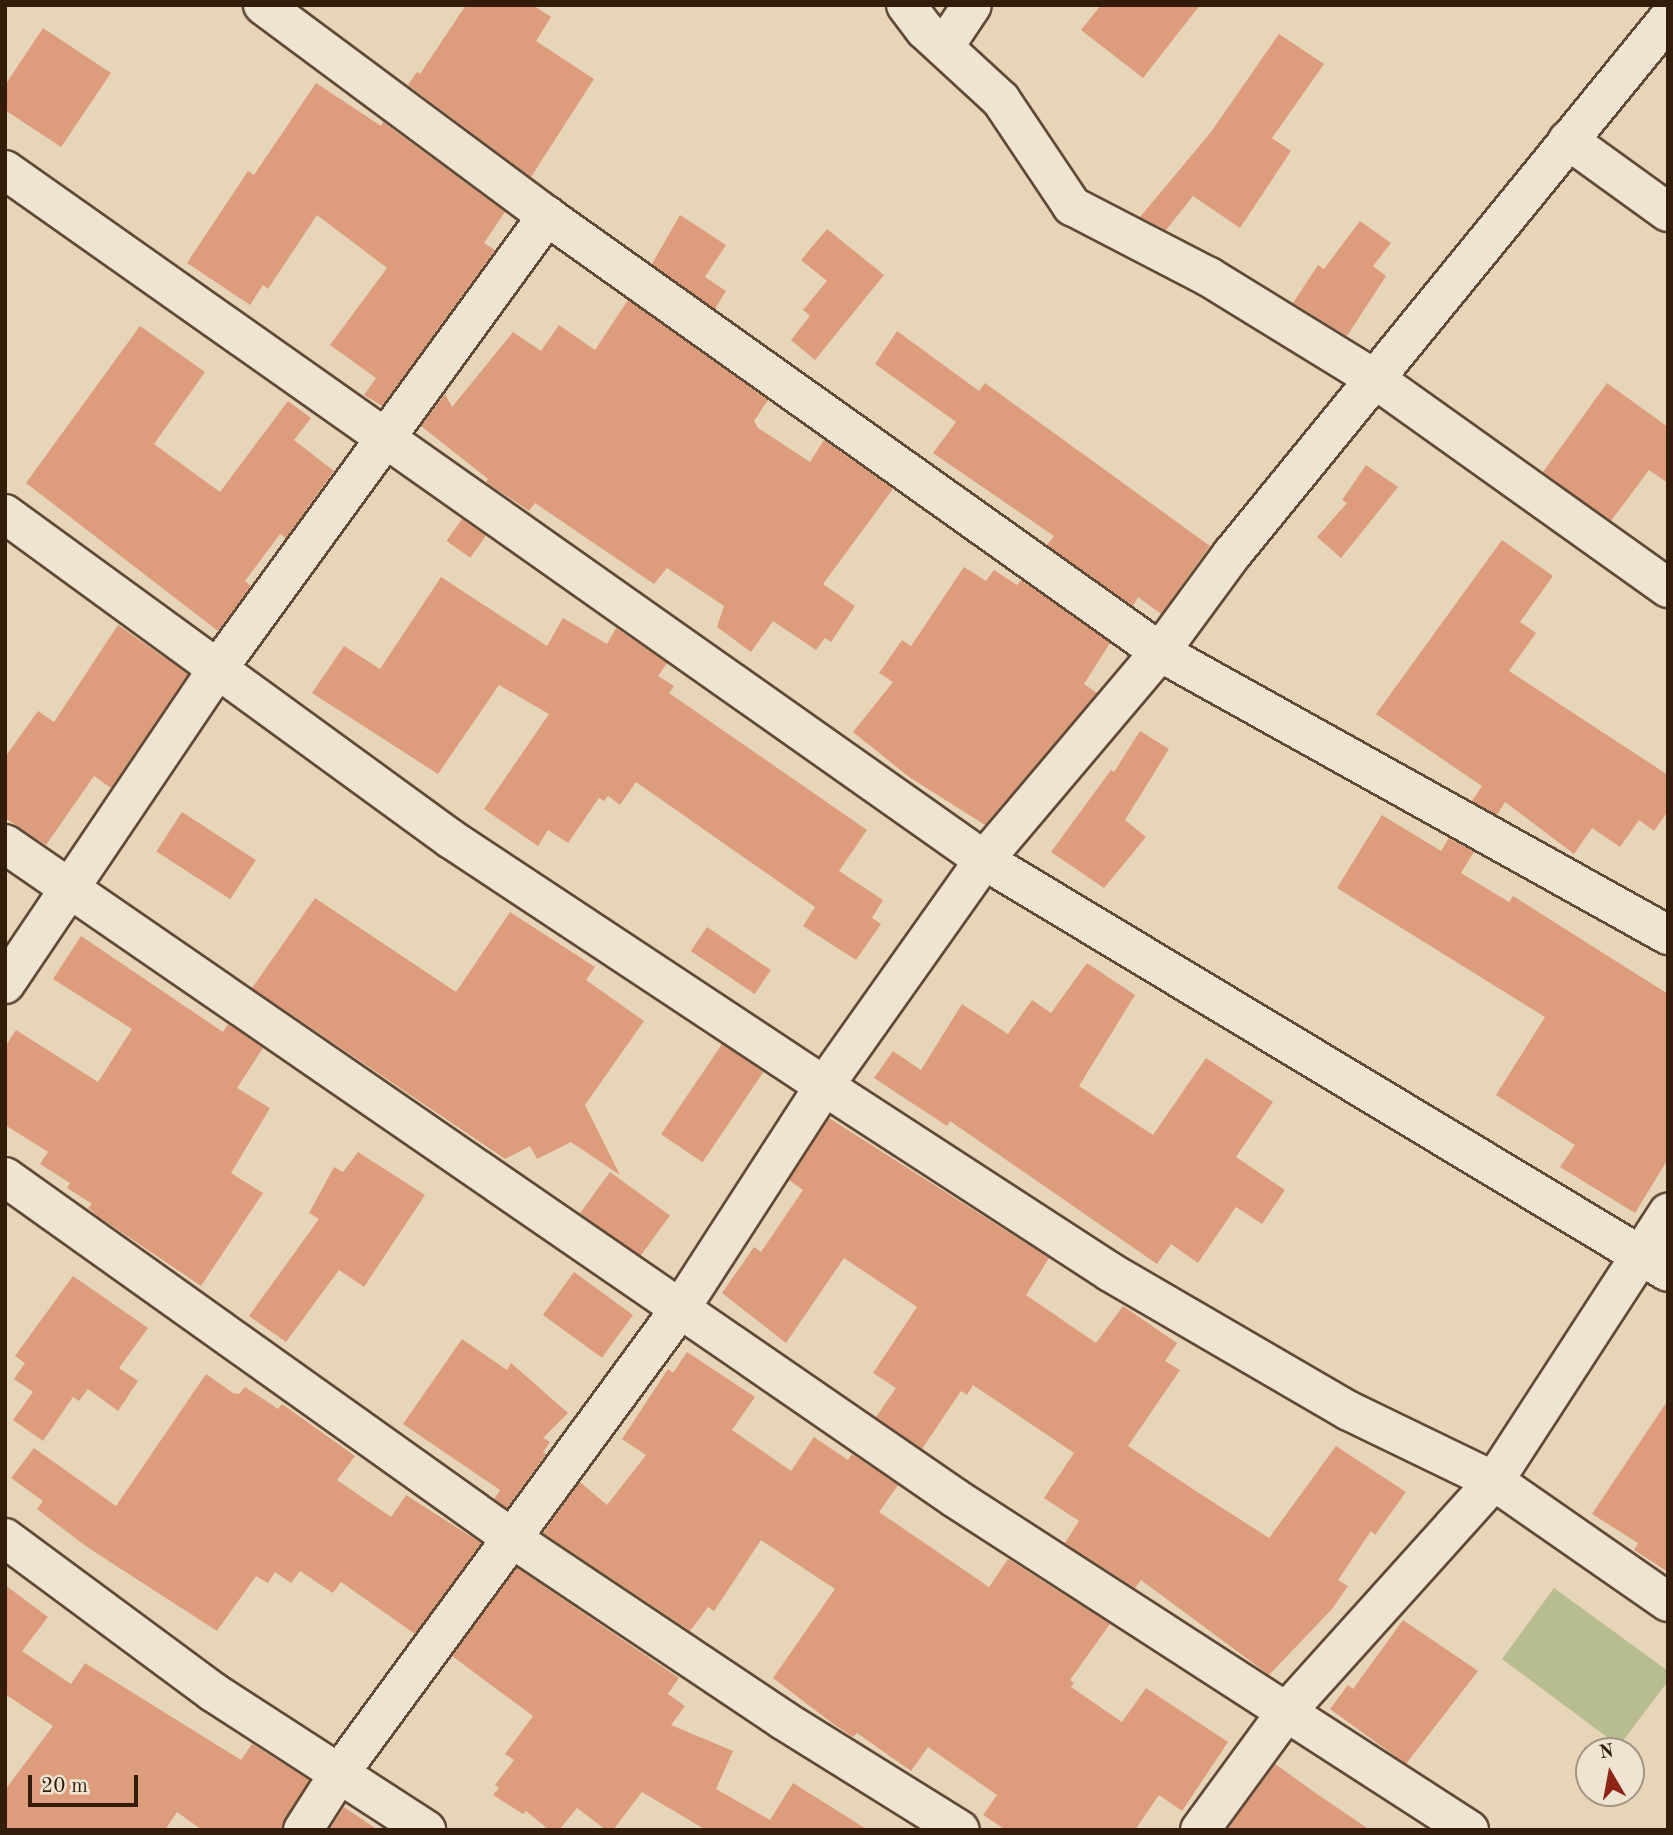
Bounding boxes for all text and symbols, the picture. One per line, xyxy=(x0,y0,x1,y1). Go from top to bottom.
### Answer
north arrow xyxy=(1575,1737,1645,1807)
text: N xyxy=(1598,1742,1615,1763)
scale bar xyxy=(32,1762,142,1806)
text: 20 m xyxy=(41,1776,88,1797)

